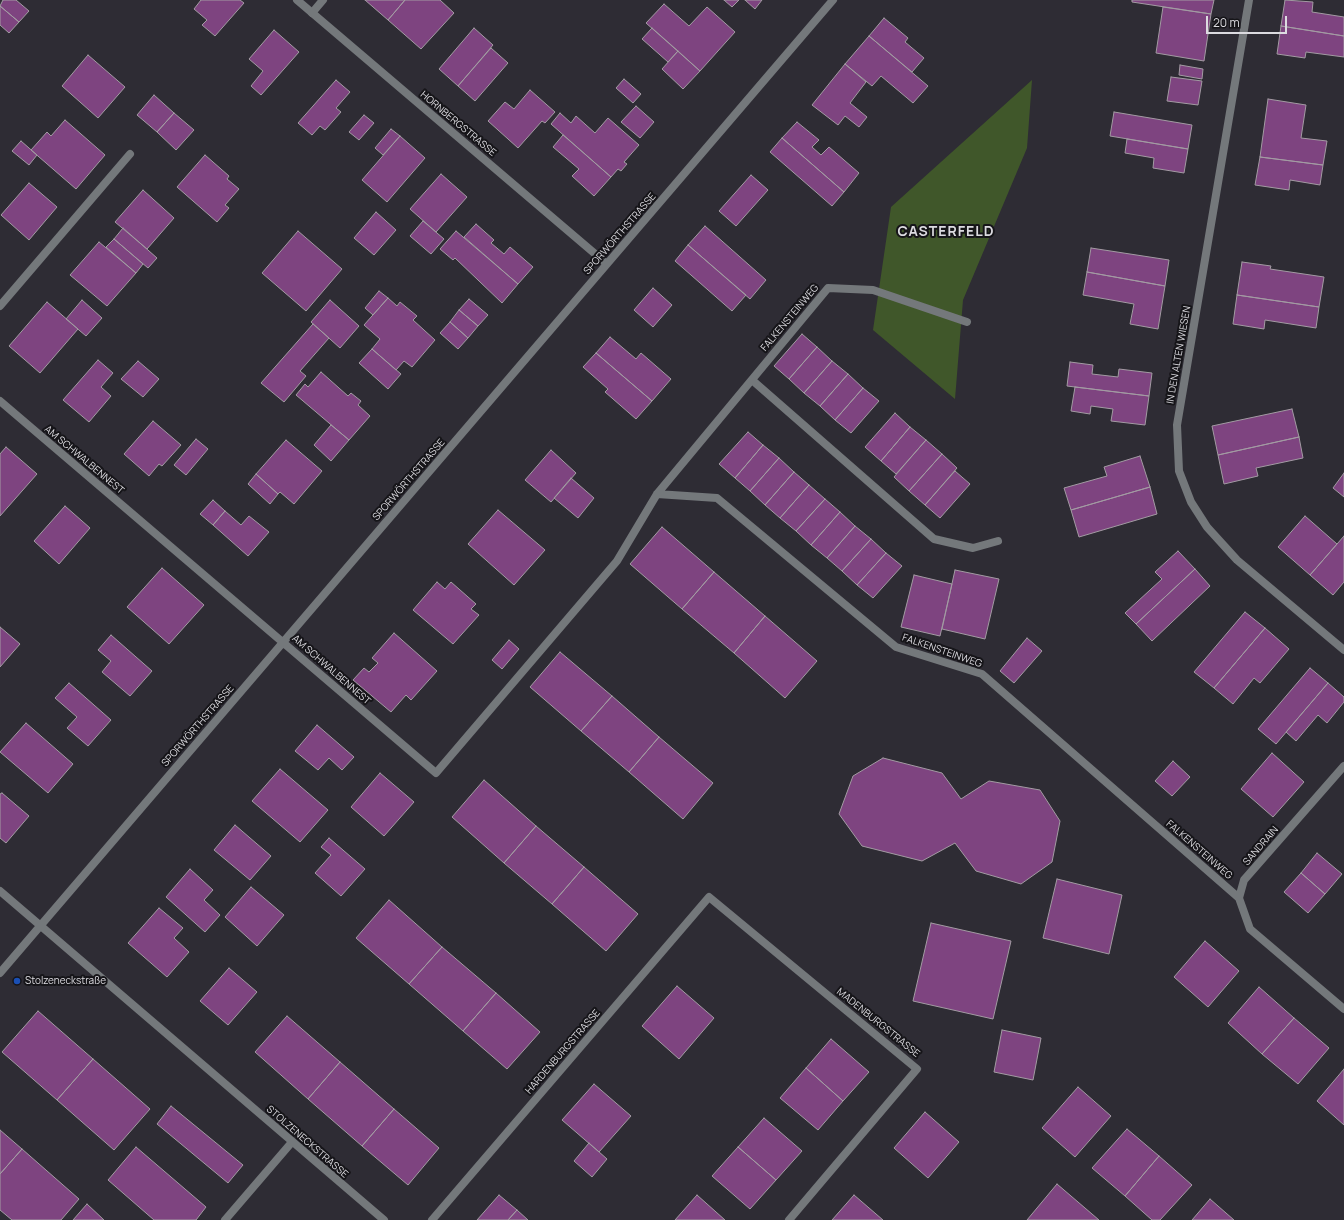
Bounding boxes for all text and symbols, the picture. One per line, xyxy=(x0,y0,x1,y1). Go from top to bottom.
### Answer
scale bar xyxy=(1208,8,1289,34)
text: 20 m xyxy=(1213,14,1240,31)
street label: HORNBERGSTRASSE xyxy=(418,89,498,159)
street label: SPORWÖRTHSTRASSE xyxy=(581,191,659,277)
district label: CASTERFELD xyxy=(897,224,995,240)
street label: FALKENSTEINWEG xyxy=(759,282,821,354)
street label: IN DEN ALTEN WIESEN xyxy=(1164,305,1194,405)
street label: AM SCHWALBENNEST xyxy=(42,423,126,497)
street label: SPORWÖRTHSTRASSE xyxy=(370,437,448,523)
street label: FALKENSTEINWEG xyxy=(900,632,984,670)
street label: AM SCHWALBENNEST xyxy=(289,633,373,707)
street label: SPORWÖRTHSTRASSE xyxy=(159,683,237,769)
street label: FALKENSTEINWEG xyxy=(1163,818,1235,882)
street label: SANDRAIN xyxy=(1241,824,1281,868)
place label: Stolzeneckstraße xyxy=(25,975,106,987)
marker: Stolzeneckstraße xyxy=(12,976,22,986)
street label: MADENBURGSTRASSE xyxy=(834,986,922,1060)
street label: HARDENBURGSTRASSE xyxy=(523,1007,603,1097)
street label: STOLZENECKSTRASSE xyxy=(264,1103,350,1181)

